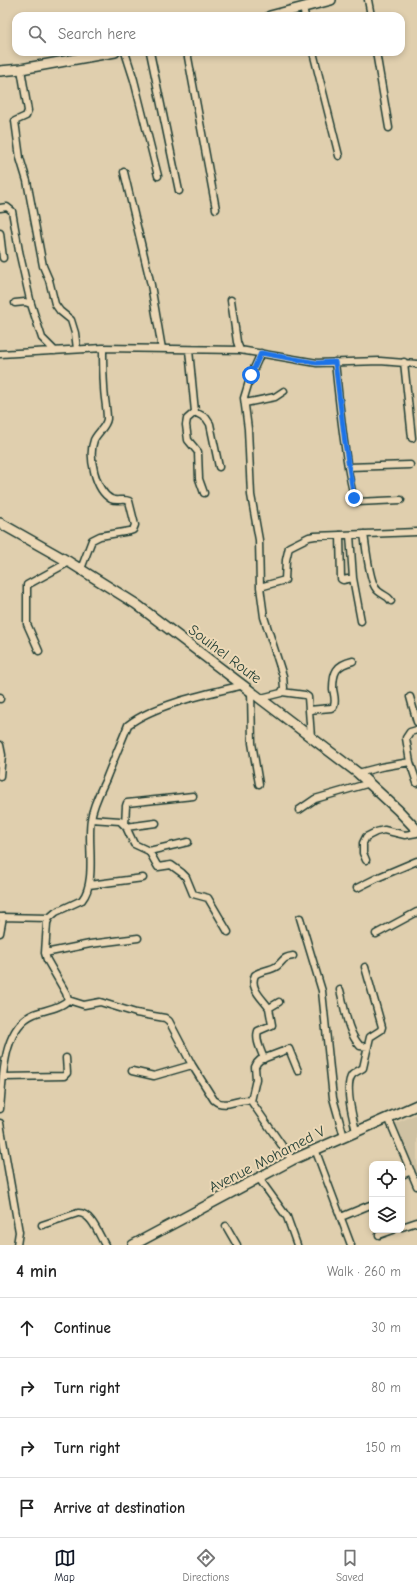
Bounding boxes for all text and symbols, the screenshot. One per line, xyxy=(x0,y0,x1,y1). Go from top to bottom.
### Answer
search box xyxy=(12,12,405,56)
icon: search xyxy=(26,23,48,45)
text: Search here xyxy=(58,25,136,43)
route start xyxy=(242,366,260,384)
route end xyxy=(345,489,363,507)
street label: Souihel Route xyxy=(185,621,265,688)
street label: Avenue Mohamed V xyxy=(206,1122,328,1196)
map controls xyxy=(369,1161,405,1233)
button: locate xyxy=(369,1161,405,1197)
button: layers xyxy=(369,1197,405,1233)
text: 4 min xyxy=(16,1262,57,1281)
text: Walk · 260 m xyxy=(327,1264,401,1279)
icon: ahead xyxy=(16,1317,38,1339)
text: Continue xyxy=(54,1319,111,1337)
text: 30 m xyxy=(371,1320,401,1335)
icon: right xyxy=(16,1377,38,1399)
text: Turn right xyxy=(54,1379,120,1397)
text: 80 m xyxy=(371,1380,401,1395)
icon: right xyxy=(16,1437,38,1459)
text: Turn right xyxy=(54,1439,120,1457)
text: 150 m xyxy=(366,1440,401,1455)
icon: arrive xyxy=(16,1497,38,1519)
text: Arrive at destination xyxy=(54,1499,185,1517)
tab: Map xyxy=(54,1547,76,1584)
tab: Directions xyxy=(183,1547,229,1584)
tab: Saved xyxy=(336,1547,363,1584)

